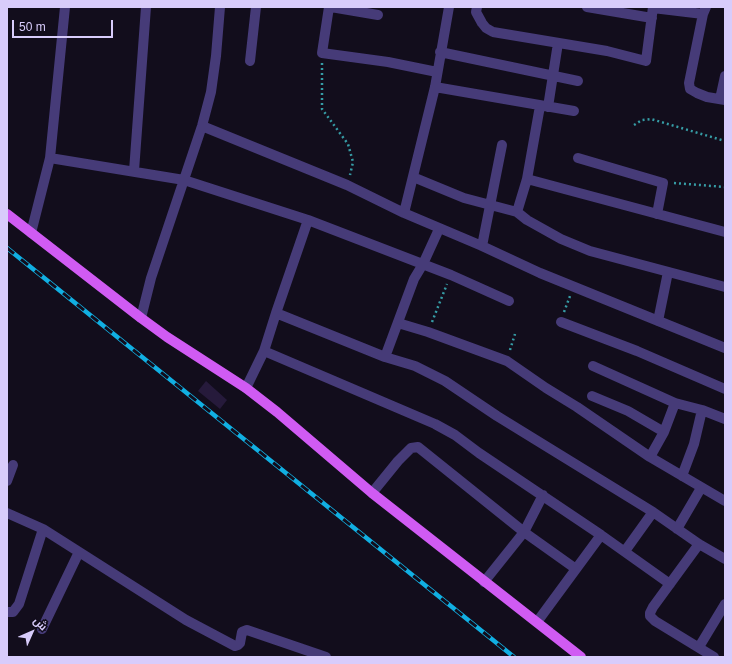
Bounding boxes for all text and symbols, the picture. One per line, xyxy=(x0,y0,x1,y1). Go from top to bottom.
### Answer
scale bar xyxy=(14,12,115,38)
text: 50 m xyxy=(19,20,46,34)
north arrow xyxy=(12,612,52,652)
text: ش xyxy=(31,614,50,633)

